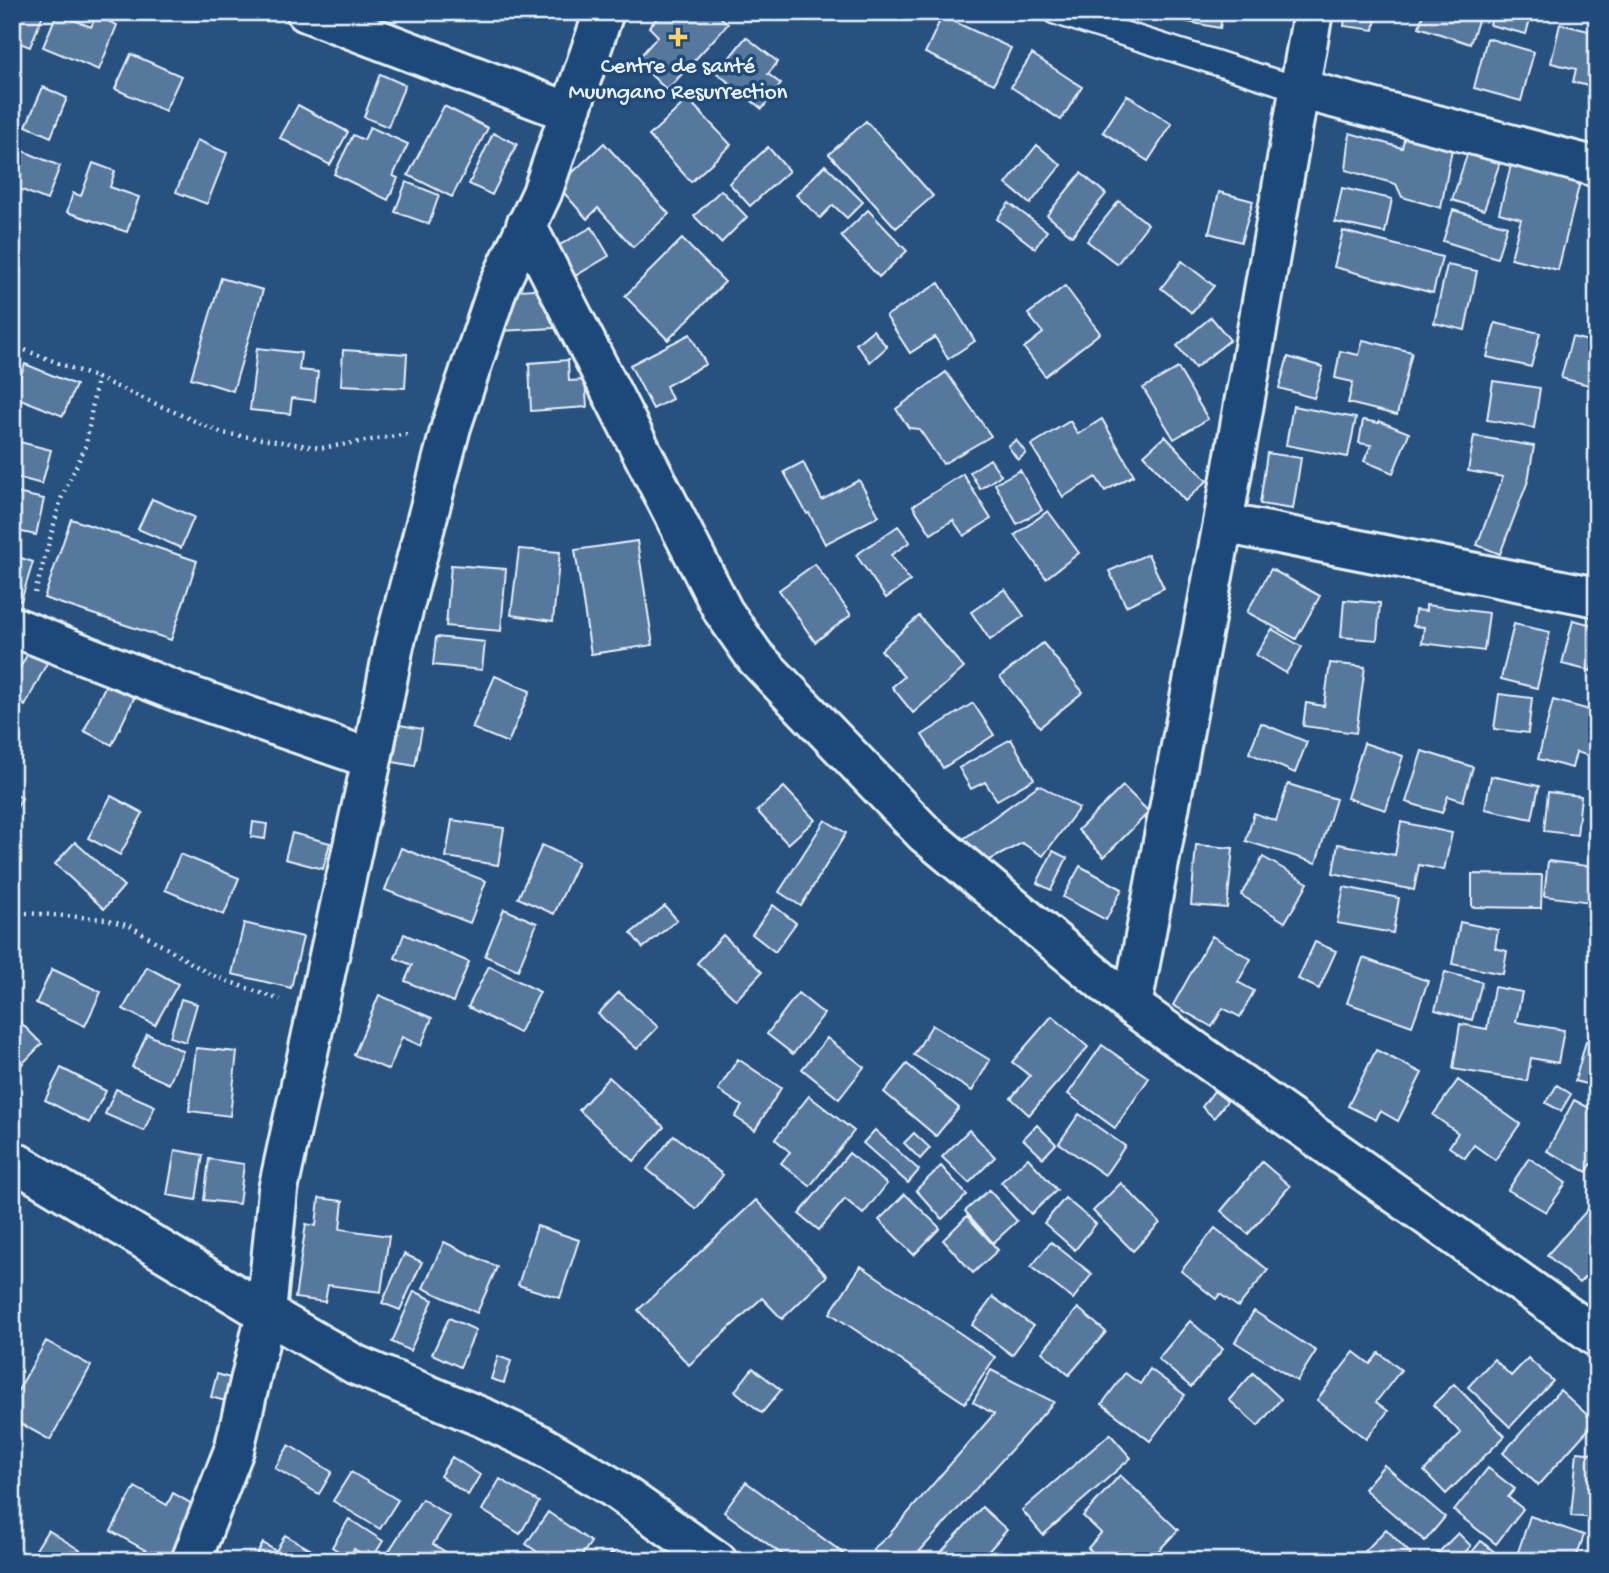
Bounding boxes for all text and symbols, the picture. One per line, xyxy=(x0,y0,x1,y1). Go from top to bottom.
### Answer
marker: Centre de santé Muungano Resurrection xyxy=(668,27,688,47)
place label: Centre de santé Muungano Resurrection xyxy=(568,54,788,107)

